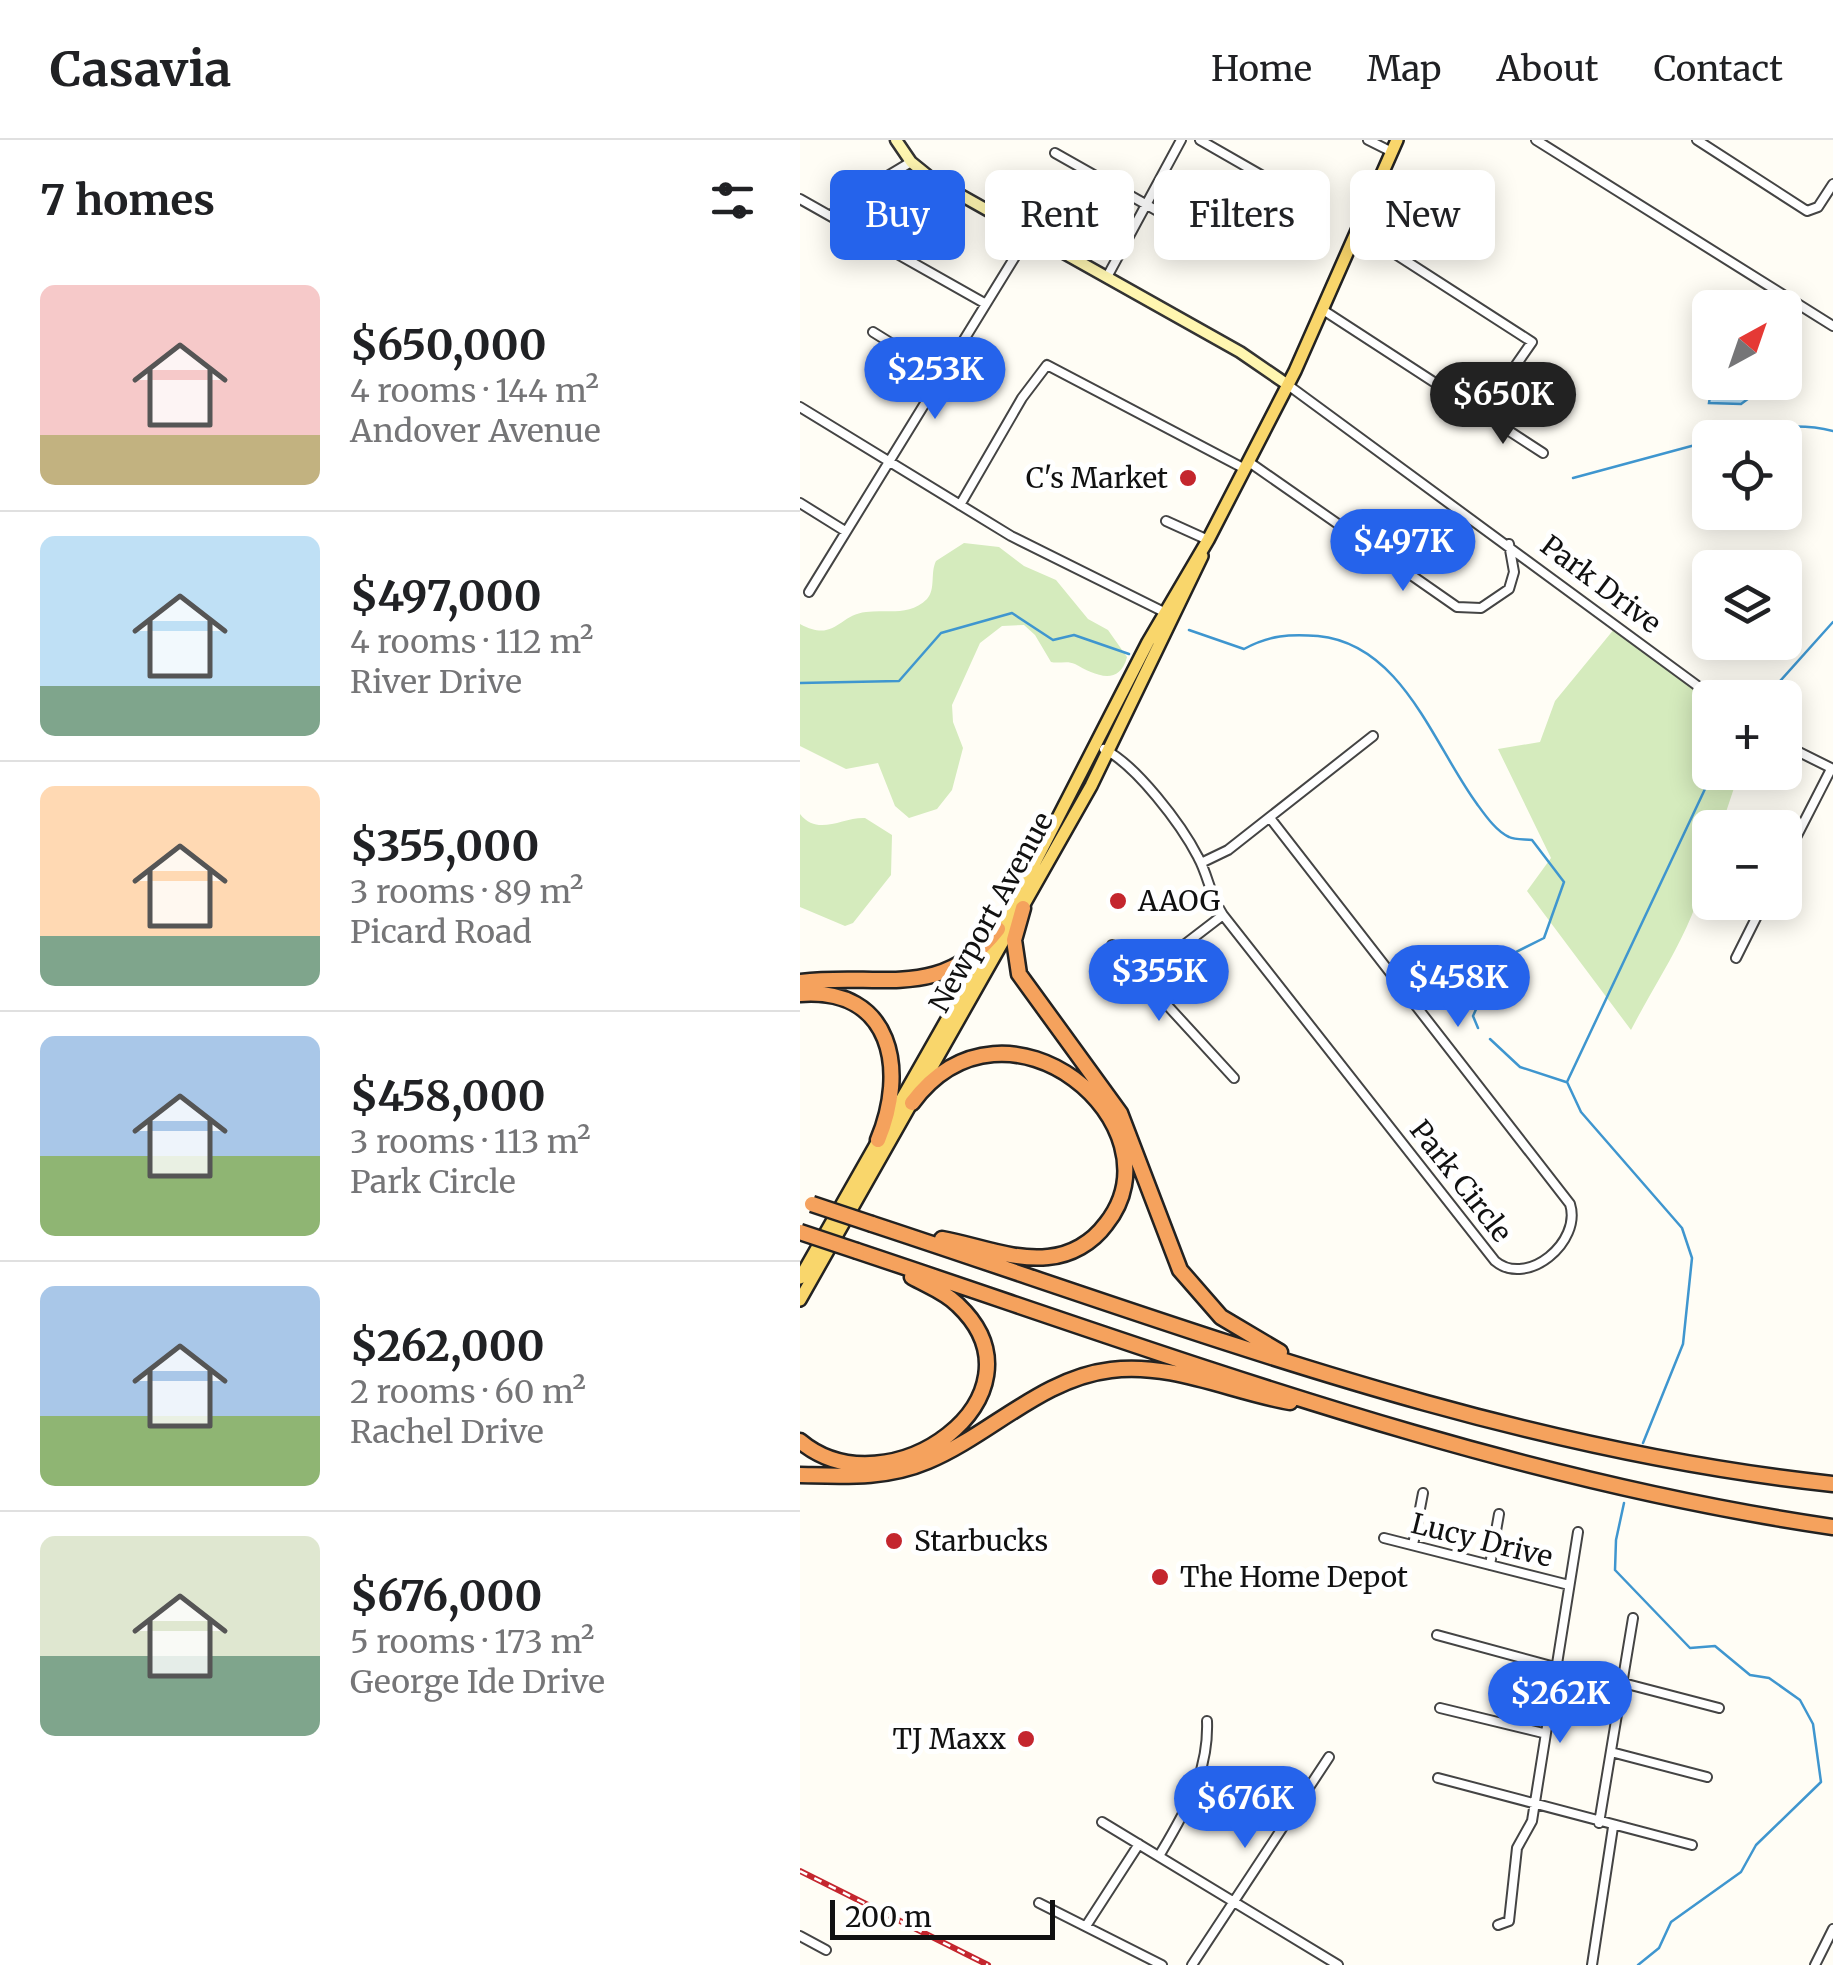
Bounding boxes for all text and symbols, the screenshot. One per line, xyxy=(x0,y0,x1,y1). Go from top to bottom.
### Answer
text: Casavia xyxy=(50,39,231,99)
text: Home xyxy=(1211,47,1312,91)
text: Map xyxy=(1367,47,1442,91)
text: About xyxy=(1497,47,1598,91)
text: Contact xyxy=(1653,47,1783,91)
chip: Buy xyxy=(830,170,965,260)
chip: Rent xyxy=(985,170,1134,260)
chip: Filters xyxy=(1154,170,1330,260)
chip: New xyxy=(1350,170,1495,260)
icon: filters xyxy=(705,173,760,228)
text: 7 homes xyxy=(40,174,215,226)
north arrow xyxy=(1692,290,1802,400)
map controls xyxy=(1692,290,1802,920)
text: $650,000 xyxy=(350,319,547,371)
icon: home xyxy=(120,325,240,445)
pin: $253K xyxy=(865,337,1005,422)
text: $253K xyxy=(886,349,984,389)
pin: $650K xyxy=(1433,362,1573,447)
text: 4 rooms · 144 m² xyxy=(350,371,599,411)
text: $650K xyxy=(1452,374,1554,414)
text: Andover Avenue xyxy=(350,411,601,451)
button: locate xyxy=(1692,420,1802,530)
place label: C's Market xyxy=(1026,460,1168,496)
marker: C's Market xyxy=(1177,467,1199,489)
pin: $497K xyxy=(1333,509,1473,594)
text: $497K xyxy=(1352,521,1454,561)
street label: Park Drive xyxy=(1534,527,1668,641)
button: layers xyxy=(1692,550,1802,660)
text: $497,000 xyxy=(350,570,542,622)
icon: home xyxy=(120,576,240,696)
text: 4 rooms · 112 m² xyxy=(350,622,593,662)
text: River Drive xyxy=(350,662,522,702)
button: + xyxy=(1692,680,1802,790)
street label: Newport Avenue xyxy=(921,806,1061,1018)
button: − xyxy=(1692,810,1802,920)
text: $355,000 xyxy=(350,820,539,872)
icon: home xyxy=(120,826,240,946)
text: 3 rooms · 89 m² xyxy=(350,872,583,912)
place label: AAOG xyxy=(1137,883,1220,919)
marker: AAOG xyxy=(1107,890,1129,912)
text: Picard Road xyxy=(350,912,532,952)
pin: $355K xyxy=(1089,939,1229,1024)
pin: $458K xyxy=(1388,945,1528,1030)
text: $355K xyxy=(1111,951,1207,991)
text: $458K xyxy=(1408,957,1508,997)
text: $458,000 xyxy=(350,1070,545,1122)
icon: home xyxy=(120,1076,240,1196)
street label: Park Circle xyxy=(1402,1113,1520,1249)
text: 3 rooms · 113 m² xyxy=(350,1122,591,1162)
text: Park Circle xyxy=(350,1162,516,1202)
text: $262,000 xyxy=(350,1320,545,1372)
icon: home xyxy=(120,1326,240,1446)
text: 2 rooms · 60 m² xyxy=(350,1372,586,1412)
text: Rachel Drive xyxy=(350,1412,544,1452)
street label: Lucy Drive xyxy=(1408,1505,1556,1575)
place label: Starbucks xyxy=(914,1523,1048,1559)
marker: Starbucks xyxy=(883,1530,905,1552)
place label: The Home Depot xyxy=(1180,1559,1408,1595)
marker: The Home Depot xyxy=(1149,1566,1171,1588)
text: $676,000 xyxy=(350,1570,542,1622)
icon: home xyxy=(120,1576,240,1696)
text: 5 rooms · 173 m² xyxy=(350,1622,594,1662)
pin: $262K xyxy=(1490,1661,1630,1746)
text: George Ide Drive xyxy=(350,1662,605,1702)
text: $262K xyxy=(1510,1673,1610,1713)
place label: TJ Maxx xyxy=(893,1721,1006,1757)
marker: TJ Maxx xyxy=(1015,1728,1037,1750)
pin: $676K xyxy=(1175,1766,1315,1851)
text: $676K xyxy=(1196,1778,1294,1818)
scale bar xyxy=(830,1895,1055,1940)
text: 200 m xyxy=(845,1899,932,1935)

